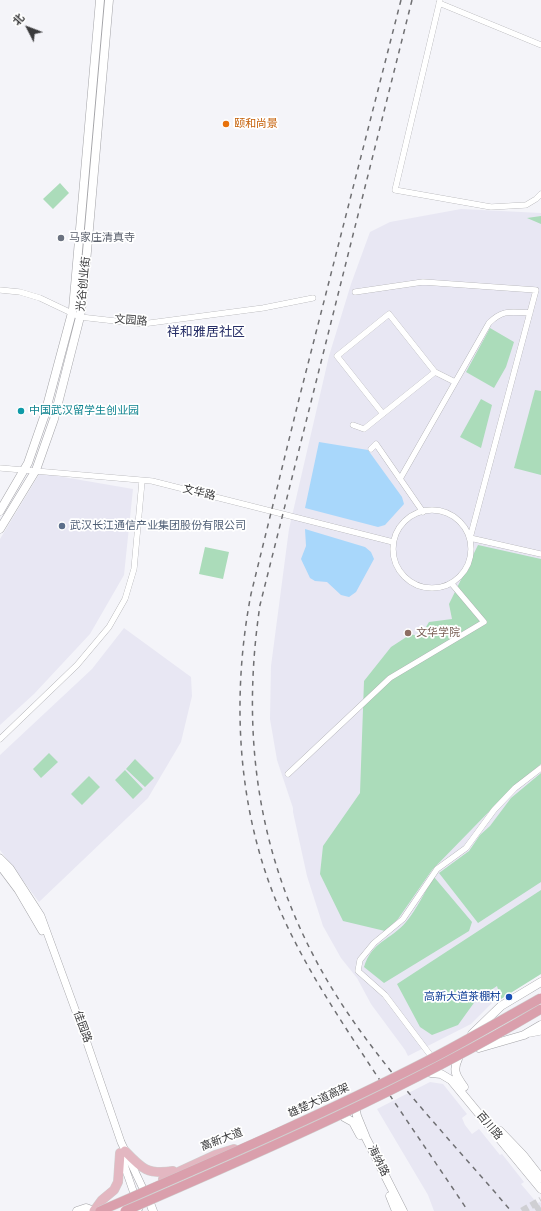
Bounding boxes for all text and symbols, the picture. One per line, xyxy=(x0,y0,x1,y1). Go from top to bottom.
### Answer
north arrow xyxy=(8,8,48,48)
text: 北 xyxy=(10,11,27,28)
place label: 颐和尚景 xyxy=(234,117,278,131)
marker: 颐和尚景 xyxy=(221,119,231,129)
place label: 马家庄清真寺 xyxy=(69,231,135,245)
marker: 马家庄清真寺 xyxy=(56,233,66,243)
street label: 光谷创业街 xyxy=(75,256,93,312)
street label: 文园路 xyxy=(114,313,148,329)
district label: 祥和雅居社区 xyxy=(167,325,245,341)
place label: 中国武汉留学生创业园 xyxy=(29,404,139,418)
marker: 中国武汉留学生创业园 xyxy=(16,406,26,416)
street label: 文华路 xyxy=(181,483,217,503)
place label: 武汉长江通信产业集团股份有限公司 xyxy=(70,519,246,533)
marker: 武汉长江通信产业集团股份有限公司 xyxy=(57,521,67,531)
place label: 文华学院 xyxy=(416,626,460,640)
marker: 文华学院 xyxy=(403,628,413,638)
place label: 高新大道茶棚村 xyxy=(424,990,501,1004)
marker: 高新大道茶棚村 xyxy=(504,992,514,1002)
street label: 佳园路 xyxy=(70,1009,94,1045)
street label: 雄楚大道高架 xyxy=(286,1081,352,1121)
street label: 百川路 xyxy=(473,1109,505,1143)
street label: 高新大道 xyxy=(199,1126,245,1154)
street label: 海纳路 xyxy=(365,1143,391,1179)

